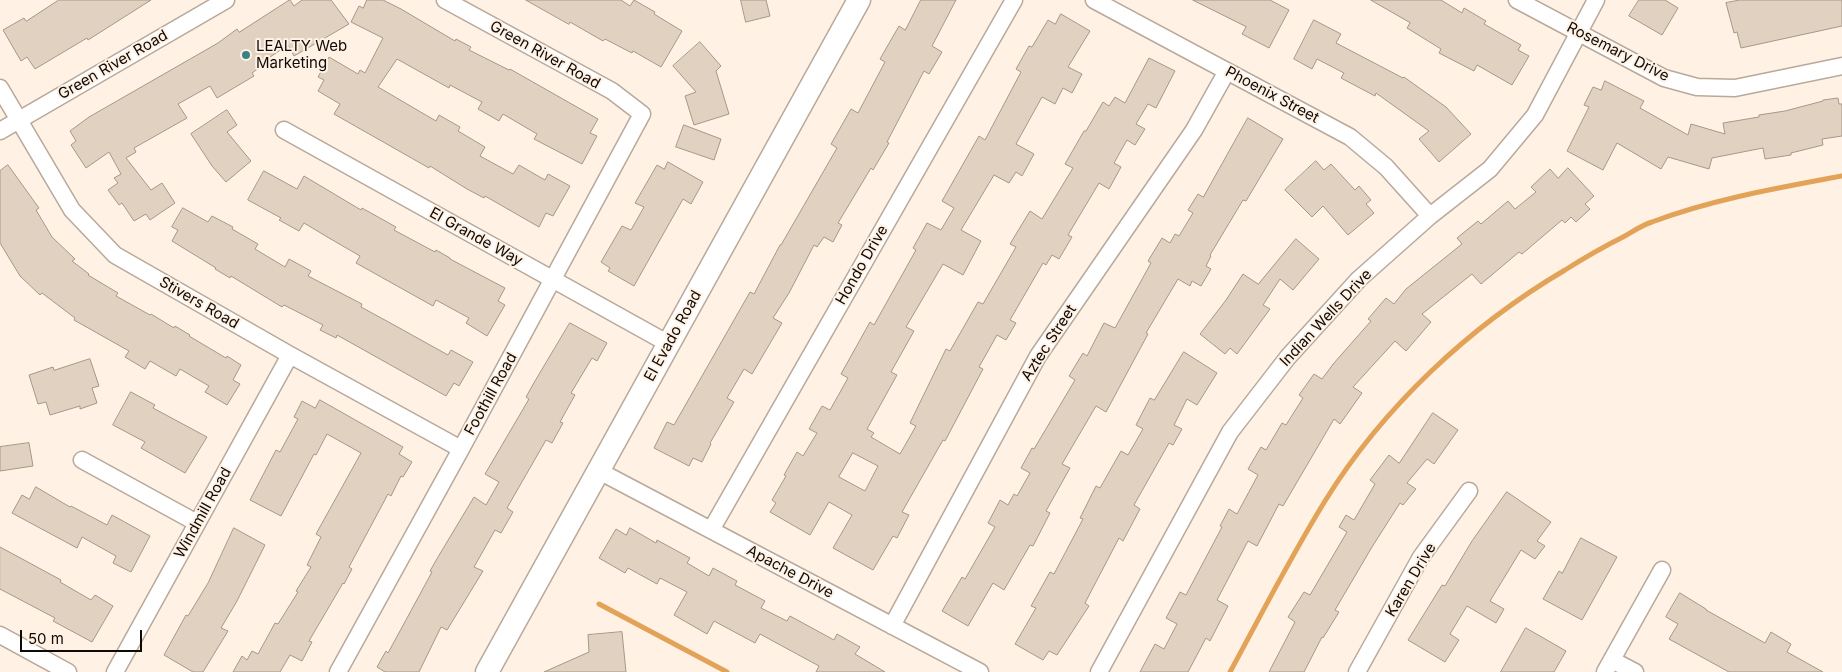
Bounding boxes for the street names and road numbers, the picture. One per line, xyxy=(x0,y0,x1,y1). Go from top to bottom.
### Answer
street label: Green River Road xyxy=(487,17,603,93)
street label: Rosemary Drive xyxy=(1564,18,1672,86)
street label: Green River Road xyxy=(55,26,171,104)
street label: Phoenix Street xyxy=(1222,63,1322,127)
street label: El Grande Way xyxy=(426,204,526,270)
street label: Hondo Drive xyxy=(832,222,892,308)
street label: Indian Wells Drive xyxy=(1276,266,1376,370)
street label: Stivers Road xyxy=(156,273,242,333)
street label: El Evado Road xyxy=(641,287,705,385)
street label: Aztec Street xyxy=(1018,302,1080,384)
street label: Foothill Road xyxy=(461,350,521,438)
street label: Windmill Road xyxy=(171,465,235,561)
street label: Karen Drive xyxy=(1382,540,1440,620)
street label: Apache Drive xyxy=(744,542,836,602)

